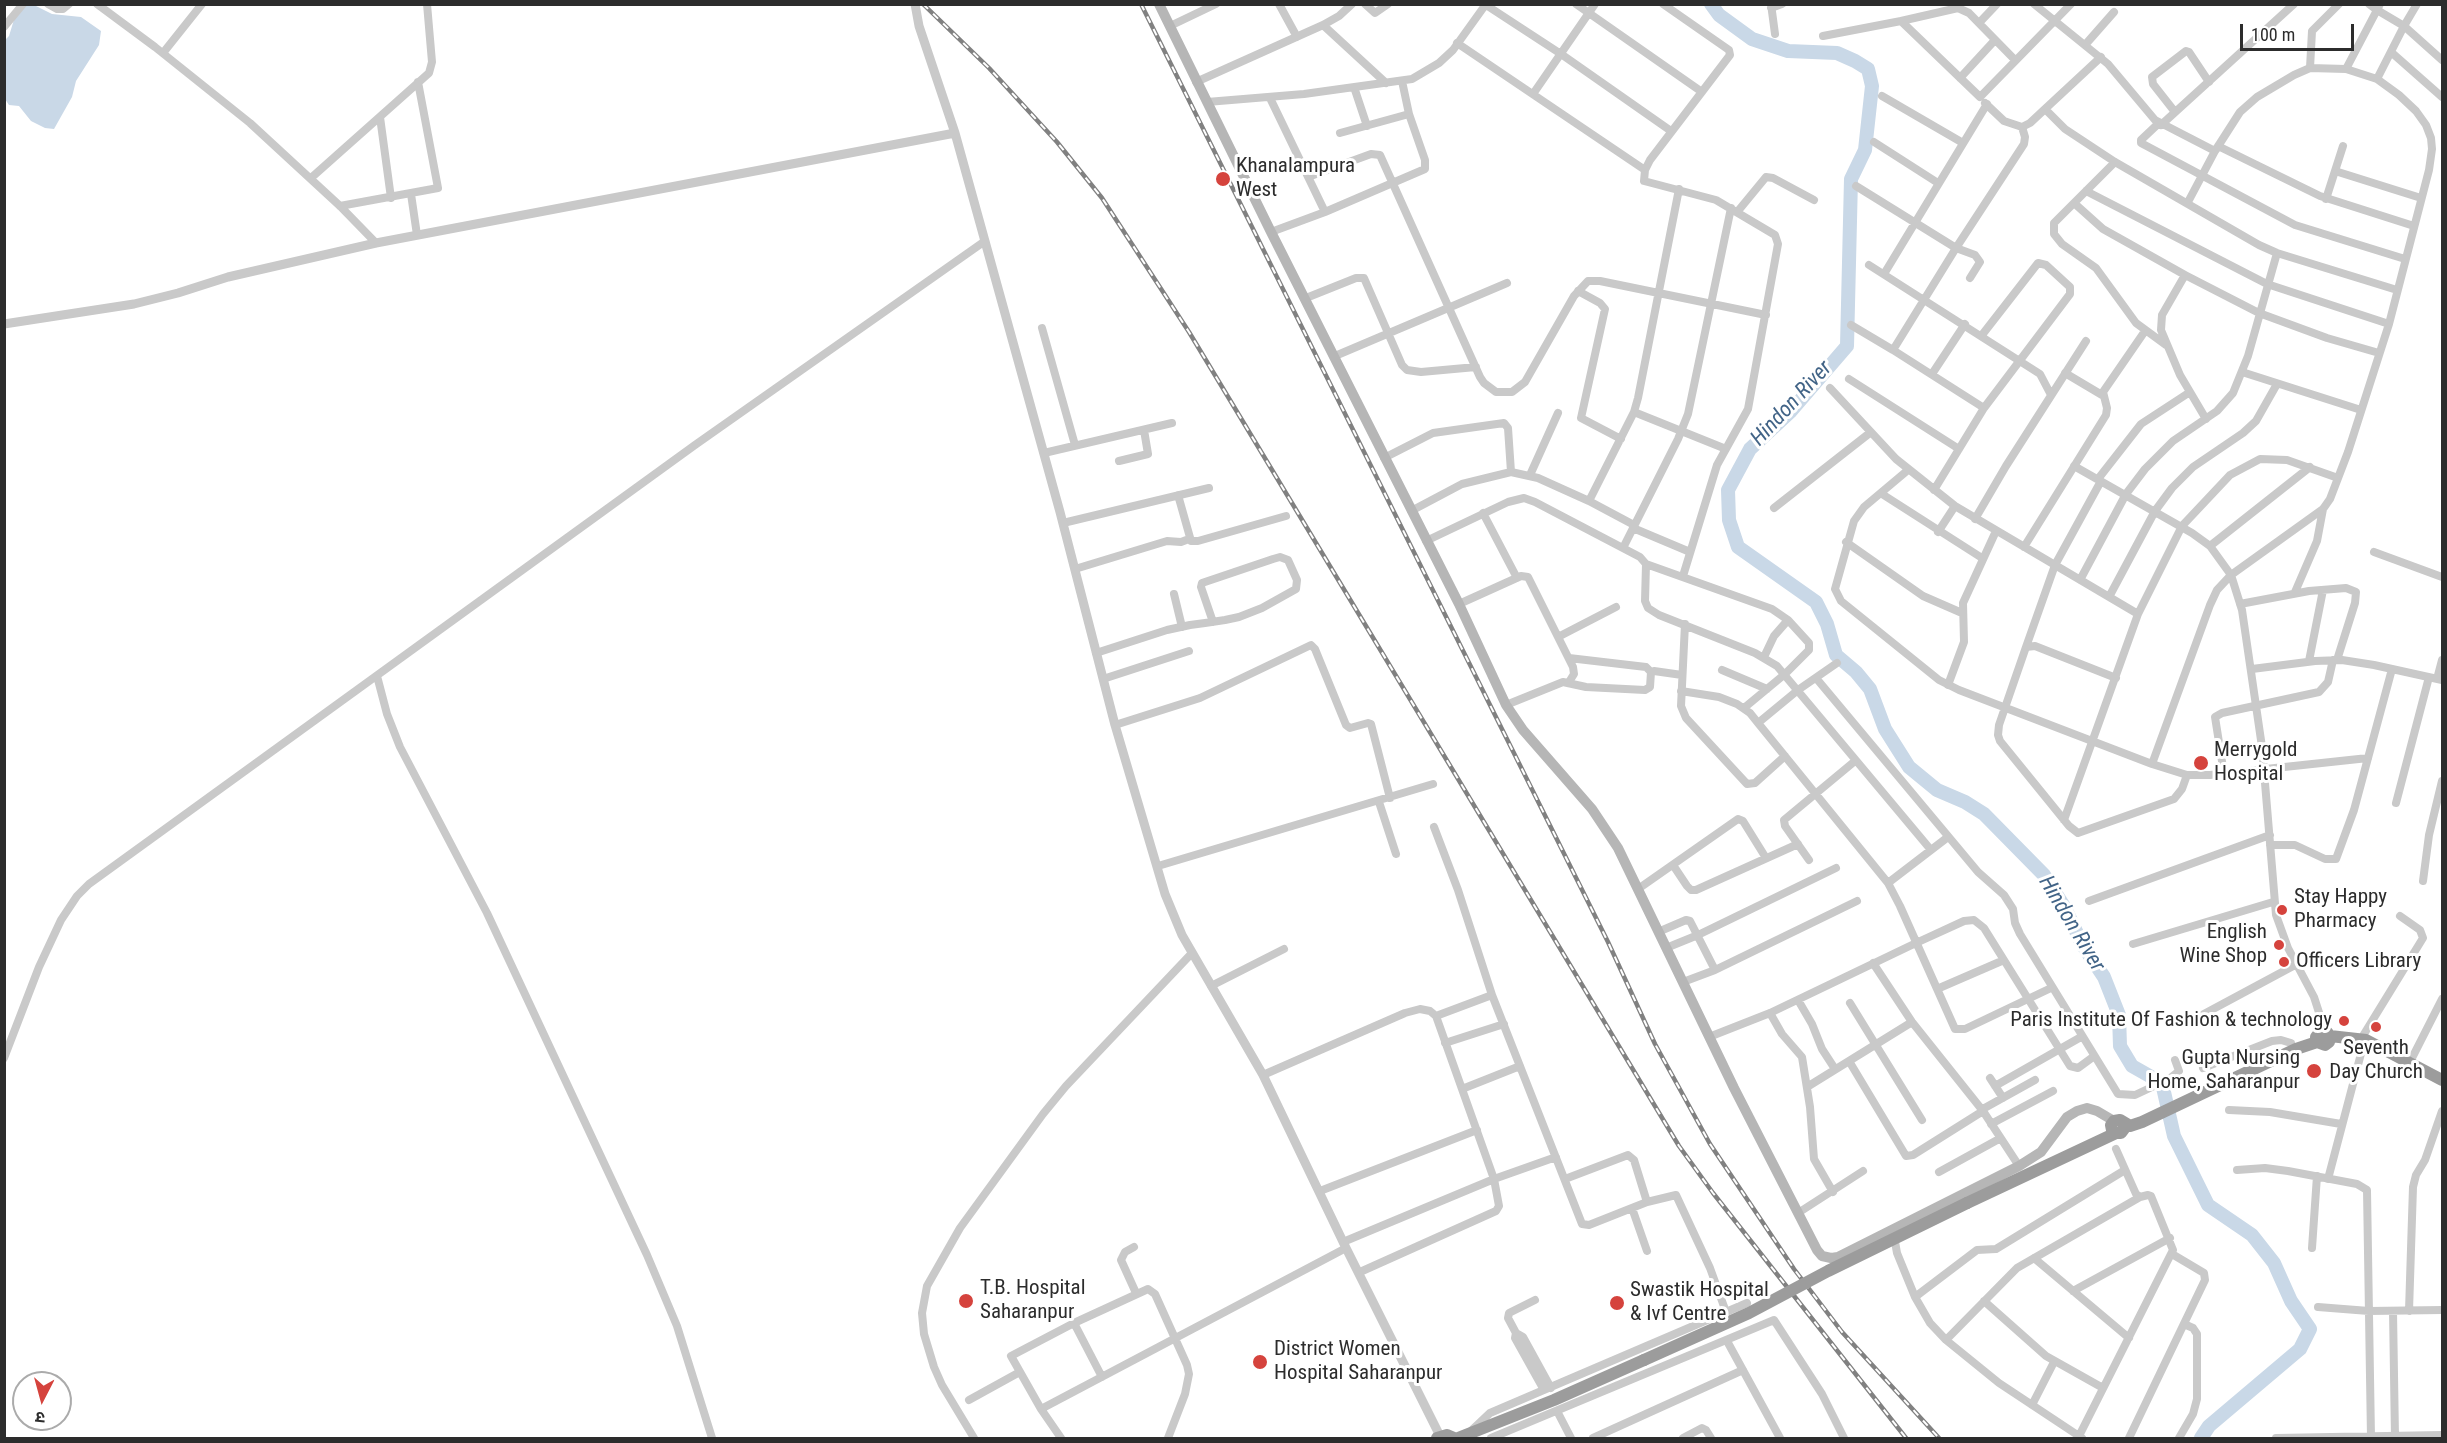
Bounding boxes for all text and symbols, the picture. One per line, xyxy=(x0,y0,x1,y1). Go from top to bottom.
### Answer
scale bar xyxy=(2243,12,2357,50)
text: 100 m xyxy=(2251,24,2295,45)
place label: Khanalampura West xyxy=(1236,154,1355,204)
marker: Khanalampura West xyxy=(1214,170,1232,188)
water label: Hindon River xyxy=(1746,356,1838,452)
place label: Merrygold Hospital xyxy=(2214,738,2297,788)
marker: Merrygold Hospital xyxy=(2192,754,2210,772)
water label: Hindon River xyxy=(2032,871,2110,977)
place label: Stay Happy Pharmacy xyxy=(2294,885,2387,935)
marker: Stay Happy Pharmacy xyxy=(2275,903,2289,917)
place label: English Wine Shop xyxy=(2179,920,2267,970)
marker: English Wine Shop xyxy=(2272,938,2286,952)
place label: Officers Library xyxy=(2296,949,2421,975)
marker: Officers Library xyxy=(2277,955,2291,969)
place label: Paris Institute Of Fashion & technology xyxy=(2010,1008,2332,1034)
marker: Paris Institute Of Fashion & technology xyxy=(2337,1014,2351,1028)
marker: Seventh Day Church xyxy=(2369,1020,2383,1034)
place label: Seventh Day Church xyxy=(2329,1036,2423,1086)
place label: Gupta Nursing Home, Saharanpur xyxy=(2148,1046,2300,1096)
marker: Gupta Nursing Home, Saharanpur xyxy=(2305,1062,2323,1080)
place label: T.B. Hospital Saharanpur xyxy=(980,1276,1085,1326)
place label: Swastik Hospital & Ivf Centre xyxy=(1630,1278,1769,1328)
marker: T.B. Hospital Saharanpur xyxy=(957,1292,975,1310)
marker: Swastik Hospital & Ivf Centre xyxy=(1608,1294,1626,1312)
place label: District Women Hospital Saharanpur xyxy=(1274,1337,1443,1387)
marker: District Women Hospital Saharanpur xyxy=(1251,1353,1269,1371)
north arrow xyxy=(12,1371,72,1431)
text: उ xyxy=(35,1407,46,1427)

